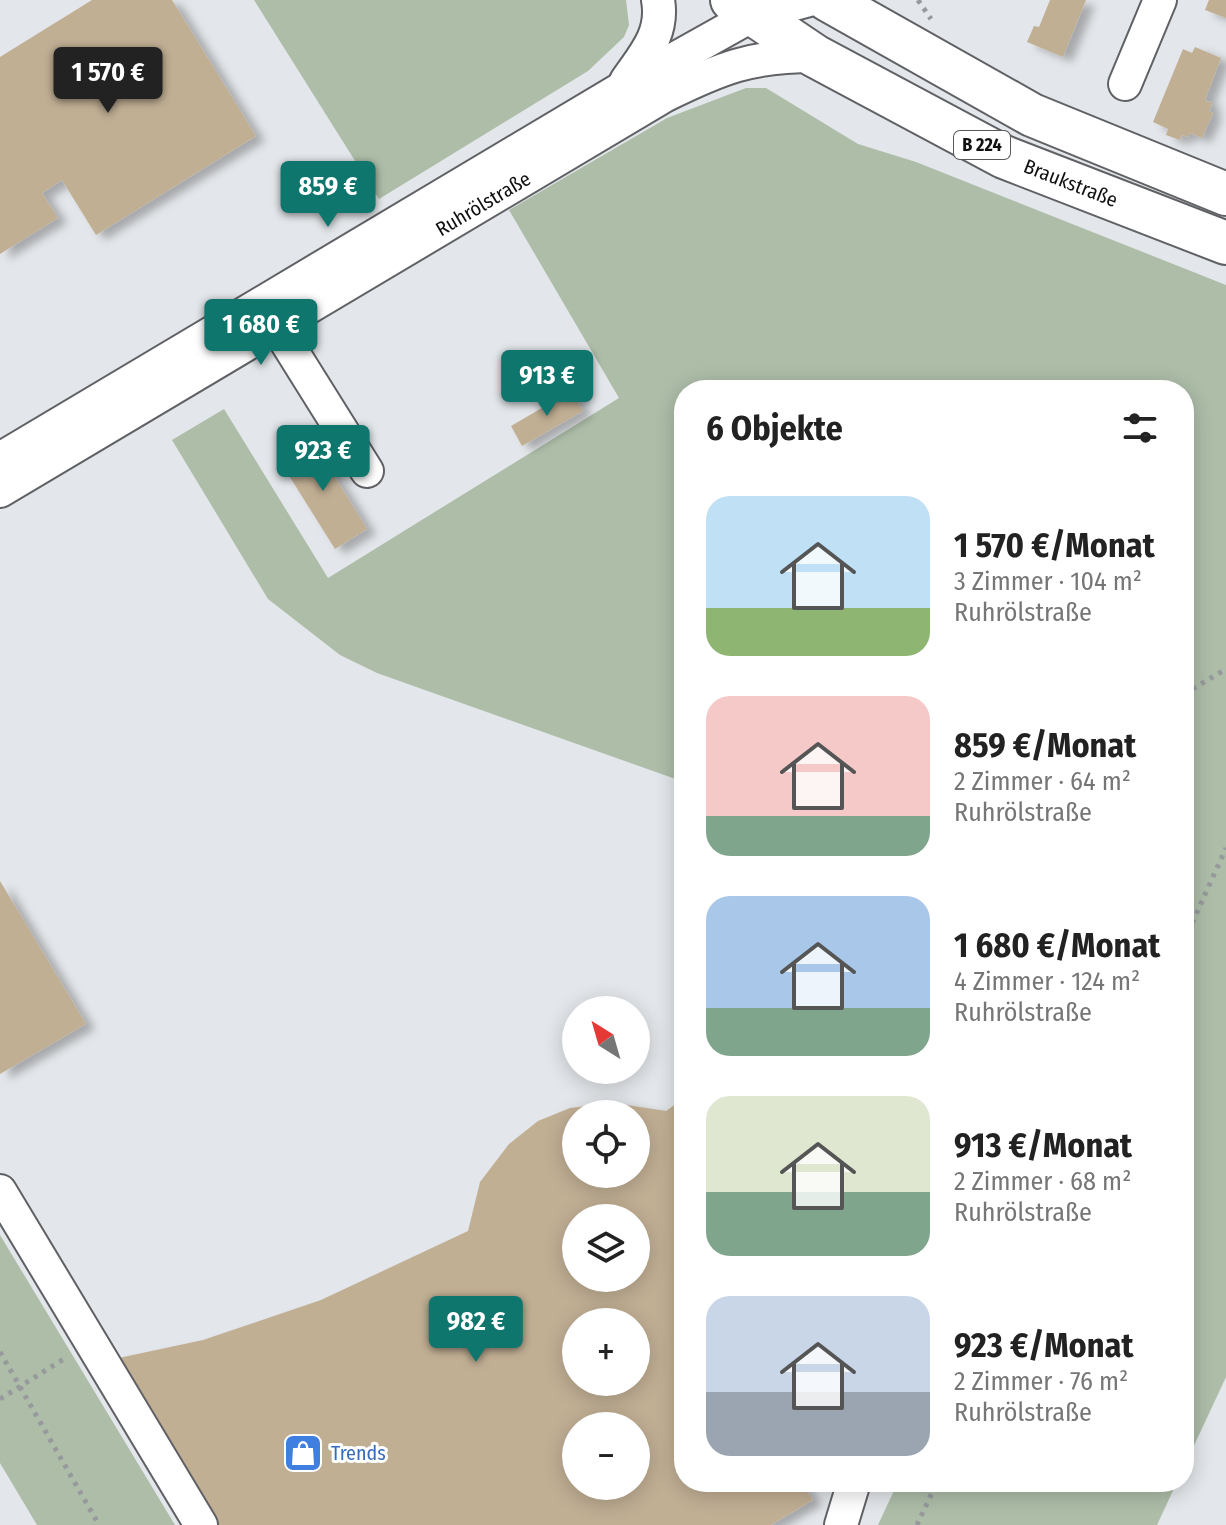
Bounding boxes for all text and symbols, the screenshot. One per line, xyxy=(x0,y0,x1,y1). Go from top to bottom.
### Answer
pin: 1 570 € xyxy=(34,47,182,115)
text: 1 570 € xyxy=(72,57,144,88)
road number: B 224 xyxy=(954,131,1010,159)
street label: Braukstraße xyxy=(1020,154,1121,212)
pin: 859 € xyxy=(272,161,384,229)
street label: Ruhrölstraße xyxy=(431,166,535,241)
text: 859 € xyxy=(299,171,357,202)
pin: 1 680 € xyxy=(187,299,335,367)
text: 1 680 € xyxy=(222,309,300,340)
pin: 913 € xyxy=(491,350,603,418)
text: 913 € xyxy=(519,360,575,391)
icon: filters xyxy=(1118,406,1162,450)
text: 6 Objekte xyxy=(706,408,843,449)
pin: 923 € xyxy=(267,425,379,493)
text: 923 € xyxy=(295,435,351,466)
text: 1 570 €/Monat xyxy=(954,525,1155,566)
icon: home xyxy=(770,528,866,624)
text: 3 Zimmer · 104 m² xyxy=(954,566,1142,597)
text: Ruhrölstraße xyxy=(954,597,1092,628)
text: 859 €/Monat xyxy=(954,725,1136,766)
icon: home xyxy=(770,728,866,824)
text: 2 Zimmer · 64 m² xyxy=(954,766,1131,797)
text: Ruhrölstraße xyxy=(954,797,1092,828)
text: 1 680 €/Monat xyxy=(954,925,1160,966)
icon: home xyxy=(770,928,866,1024)
text: 4 Zimmer · 124 m² xyxy=(954,966,1140,997)
north arrow xyxy=(562,996,650,1084)
map controls xyxy=(562,996,650,1500)
text: Ruhrölstraße xyxy=(954,997,1092,1028)
button: locate xyxy=(562,1100,650,1188)
text: 913 €/Monat xyxy=(954,1125,1132,1166)
icon: home xyxy=(770,1128,866,1224)
text: 2 Zimmer · 68 m² xyxy=(954,1166,1131,1197)
text: Ruhrölstraße xyxy=(954,1197,1092,1228)
button: layers xyxy=(562,1204,650,1292)
pin: 982 € xyxy=(420,1296,532,1364)
text: 982 € xyxy=(447,1306,505,1337)
button: + xyxy=(562,1308,650,1396)
text: 923 €/Monat xyxy=(954,1325,1133,1366)
icon: home xyxy=(770,1328,866,1424)
text: 2 Zimmer · 76 m² xyxy=(954,1366,1128,1397)
text: Ruhrölstraße xyxy=(954,1397,1092,1428)
button: − xyxy=(562,1412,650,1500)
shop icon: Trends xyxy=(282,1432,324,1474)
place label: Trends xyxy=(331,1441,386,1465)

